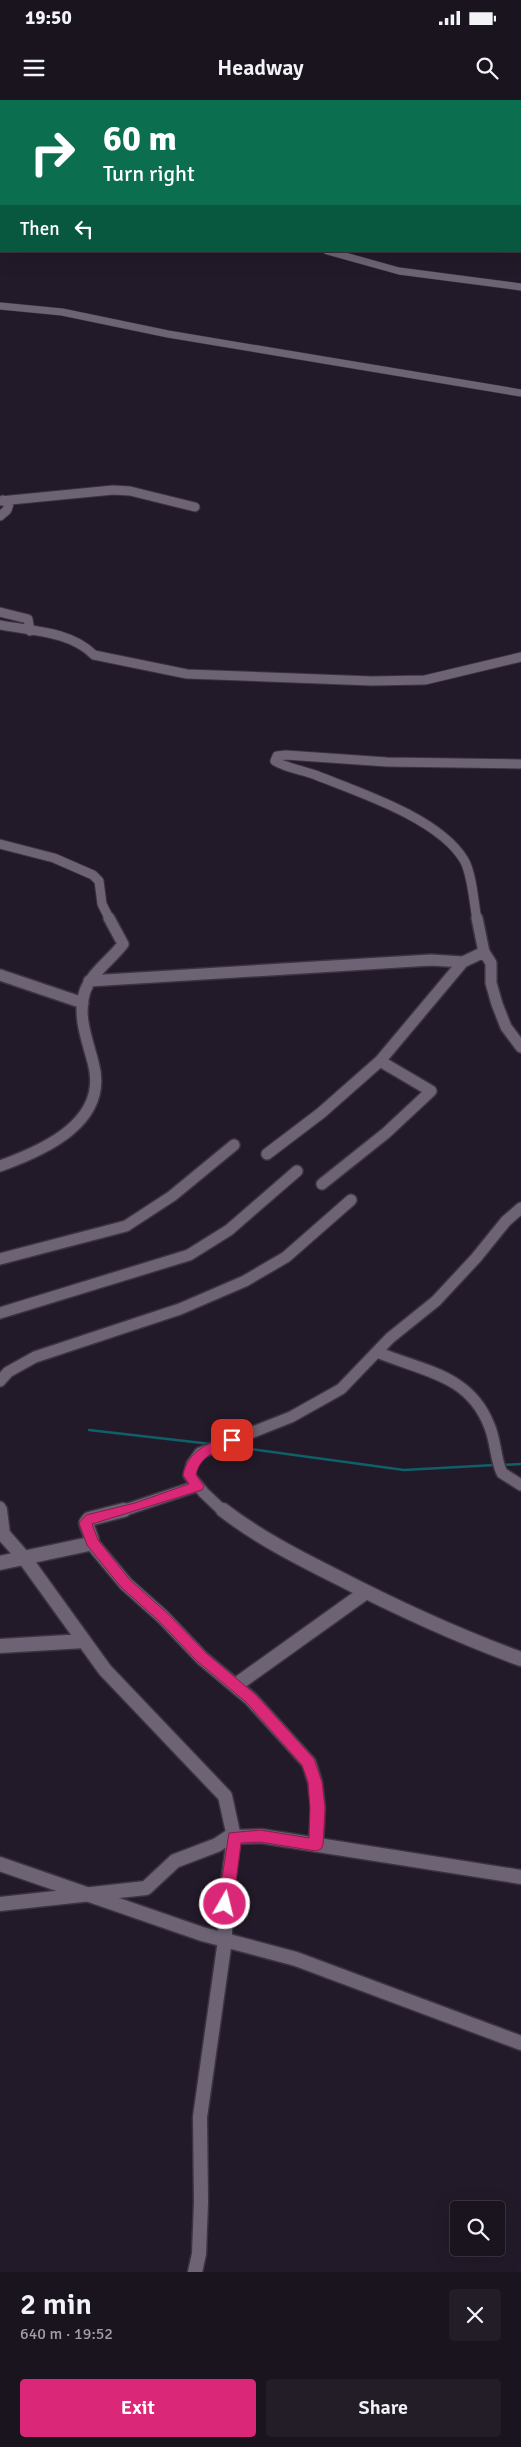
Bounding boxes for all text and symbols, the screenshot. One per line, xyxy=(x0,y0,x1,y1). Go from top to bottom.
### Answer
text: 19:50 xyxy=(25,6,72,30)
icon: menu xyxy=(20,54,48,82)
text: Headway xyxy=(217,54,304,81)
icon: search xyxy=(473,54,501,82)
text: 60 m xyxy=(103,117,177,160)
icon: right xyxy=(20,120,85,185)
text: Turn right xyxy=(103,160,195,187)
icon: left xyxy=(70,215,98,243)
text: Then xyxy=(20,217,60,241)
pin xyxy=(211,1419,253,1461)
icon: arrive xyxy=(218,1426,246,1454)
position arrow xyxy=(198,1877,250,1929)
map controls xyxy=(450,2201,505,2256)
button: search xyxy=(450,2201,505,2256)
text: 2 min xyxy=(20,2286,92,2323)
button: close xyxy=(449,2289,501,2341)
text: 640 m · 19:52 xyxy=(20,2324,113,2344)
button: Exit xyxy=(20,2379,256,2437)
button: Share xyxy=(266,2379,501,2437)

